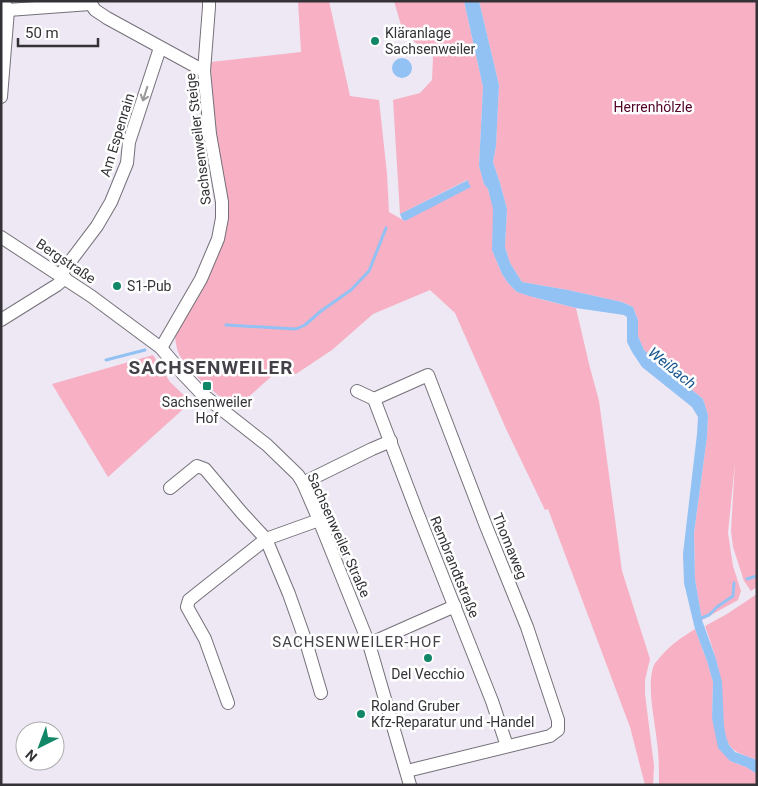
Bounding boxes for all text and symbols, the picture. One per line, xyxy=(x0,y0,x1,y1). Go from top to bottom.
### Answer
scale bar xyxy=(18,15,98,47)
text: 50 m xyxy=(25,24,59,42)
place label: Kläranlage Sachsenweiler xyxy=(385,25,476,57)
marker: Kläranlage Sachsenweiler xyxy=(369,35,381,47)
street label: Sachsenweiler Steige xyxy=(182,72,214,206)
one-way arrow xyxy=(139,86,149,102)
street label: Am Espenrain xyxy=(97,91,137,179)
park label: Herrenhölzle xyxy=(614,99,692,115)
street label: Bergstraße xyxy=(33,235,99,287)
place label: S1-Pub xyxy=(127,278,172,294)
marker: S1-Pub xyxy=(111,280,123,292)
water label: Weißach xyxy=(645,343,699,393)
district label: SACHSENWEILER xyxy=(129,356,293,379)
marker: Sachsenweiler Hof xyxy=(201,380,213,392)
place label: Sachsenweiler Hof xyxy=(162,394,252,426)
street label: Sachsenweiler Straße xyxy=(304,470,374,600)
street label: Thomaweg xyxy=(490,511,530,581)
street label: Rembrandtstraße xyxy=(427,514,483,620)
district label: SACHSENWEILER-HOF xyxy=(272,633,442,651)
marker: Del Vecchio xyxy=(422,652,434,664)
place label: Del Vecchio xyxy=(391,666,465,682)
place label: Roland Gruber Kfz-Reparatur und -Handel xyxy=(371,698,534,730)
marker: Roland Gruber Kfz-Reparatur und -Handel xyxy=(355,708,367,720)
north arrow xyxy=(15,721,65,771)
text: N xyxy=(22,746,40,765)

